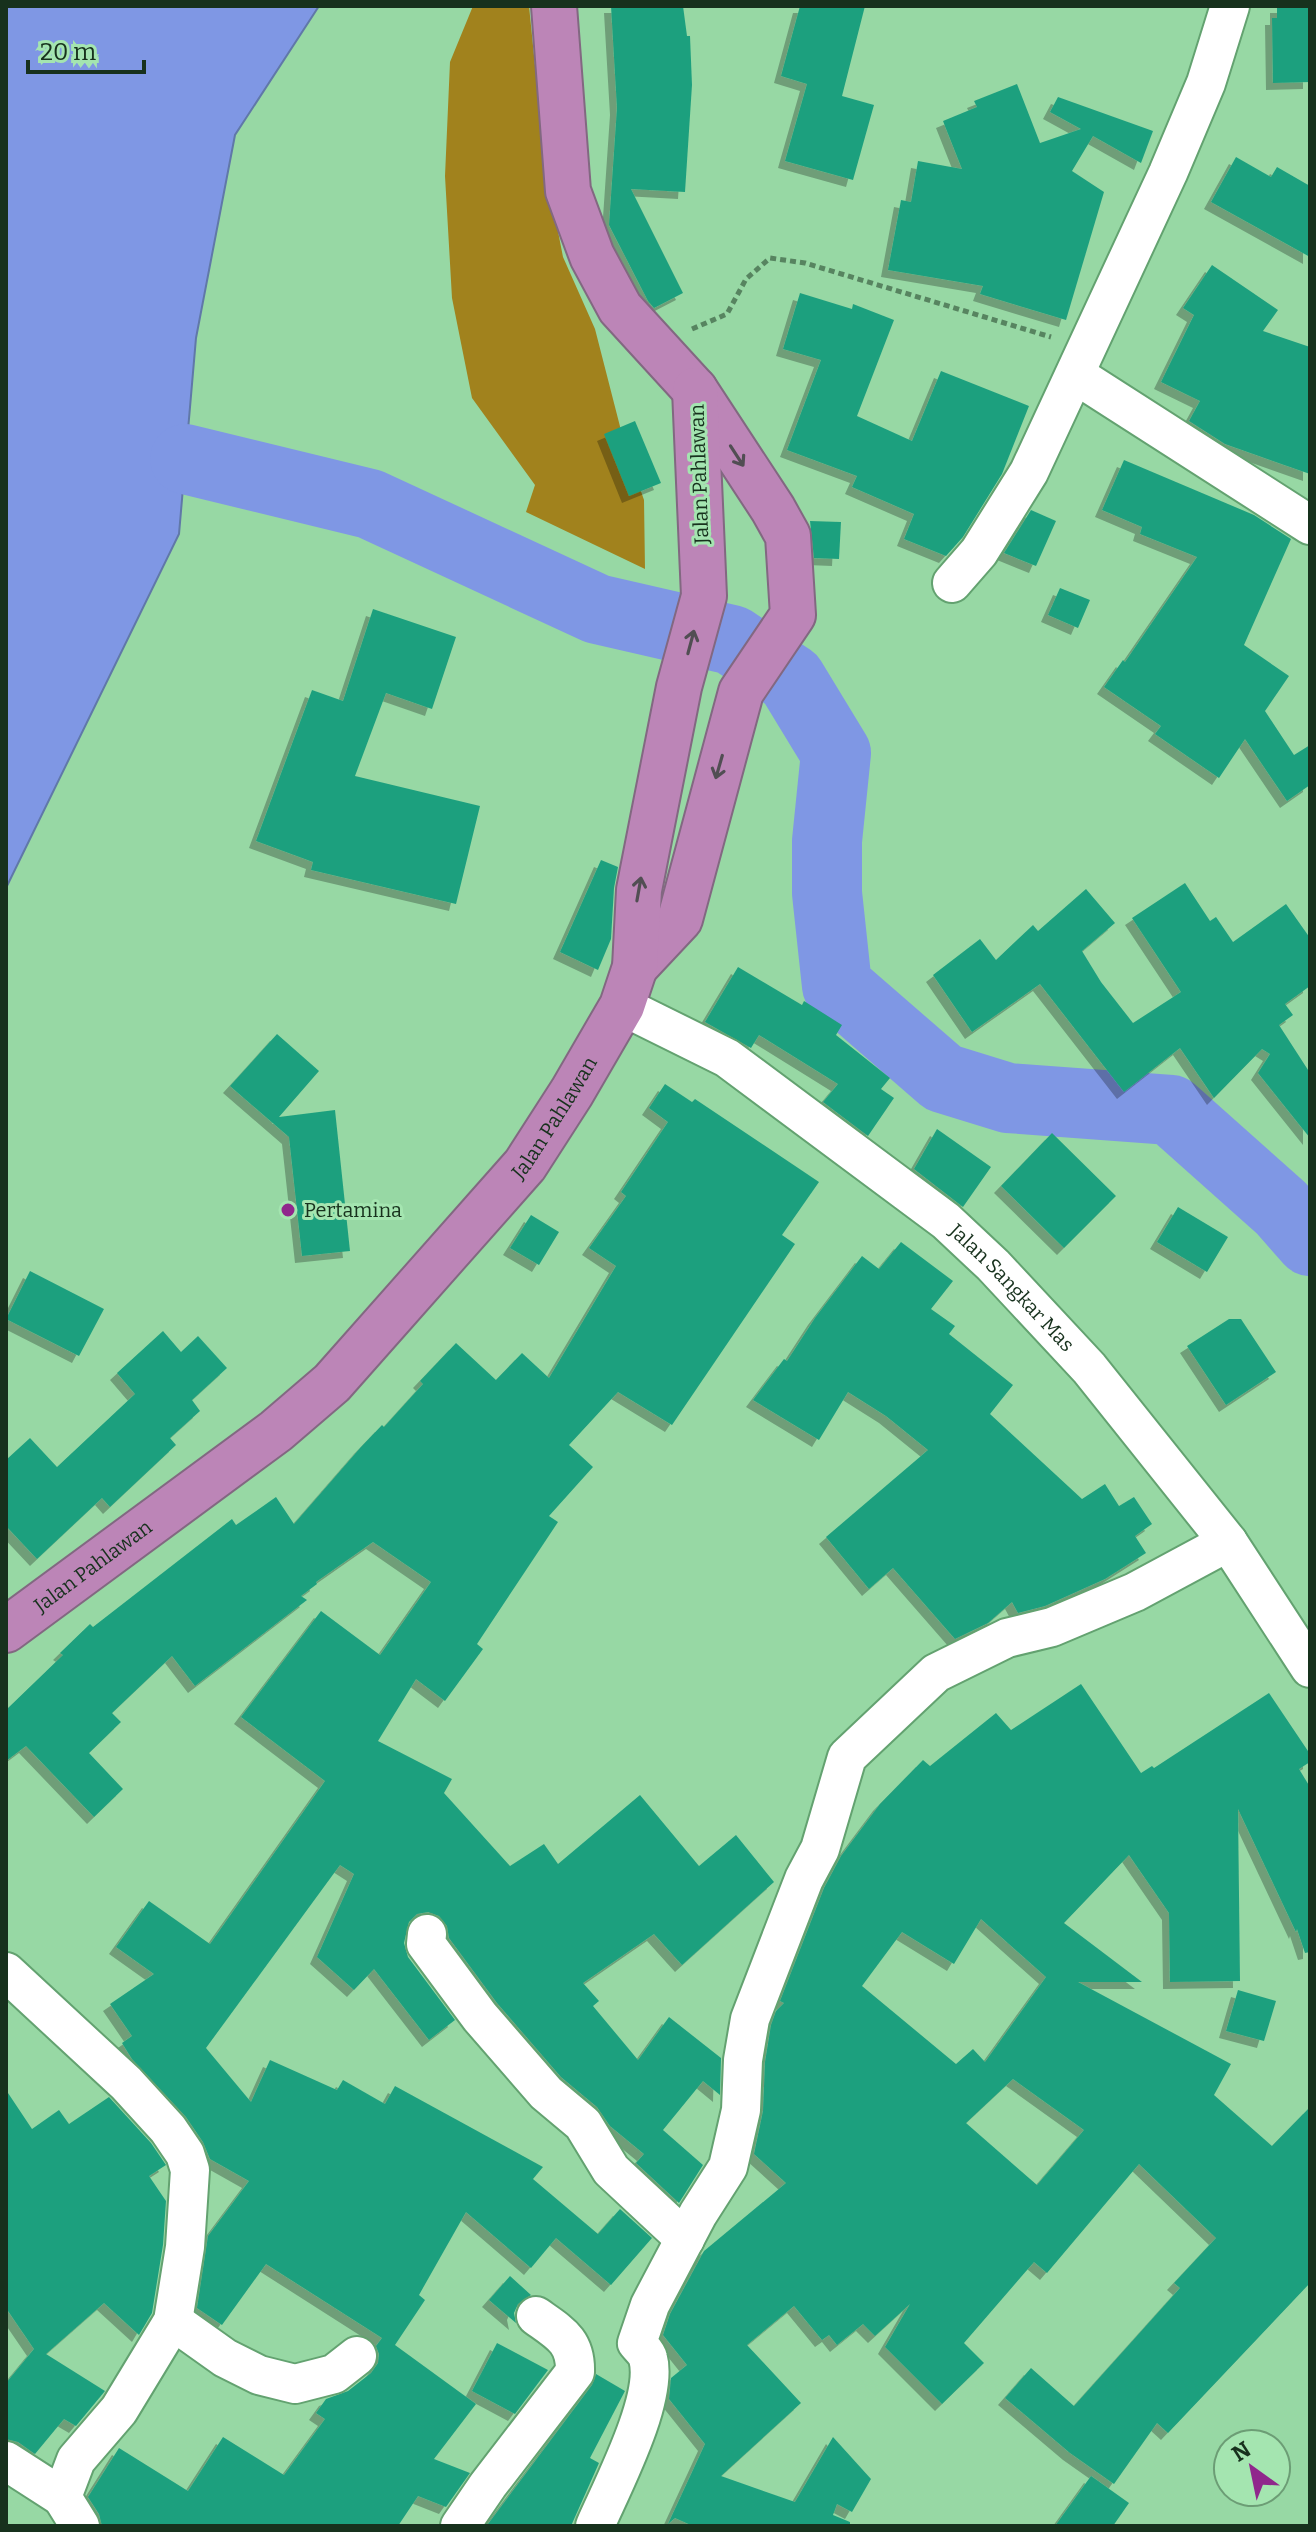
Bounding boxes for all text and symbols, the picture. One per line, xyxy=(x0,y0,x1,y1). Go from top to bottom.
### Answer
scale bar xyxy=(28,24,144,74)
text: 20 m xyxy=(40,38,96,66)
street label: Jalan Pahlawan xyxy=(685,403,713,545)
one-way arrow xyxy=(729,444,745,467)
one-way arrow xyxy=(685,629,700,655)
one-way arrow xyxy=(711,754,726,779)
one-way arrow xyxy=(633,877,648,902)
street label: Jalan Pahlawan xyxy=(506,1052,602,1185)
place label: Pertamina xyxy=(304,1198,402,1222)
marker: Pertamina xyxy=(279,1201,297,1219)
street label: Jalan Sangkar Mas xyxy=(944,1218,1079,1357)
street label: Jalan Pahlawan xyxy=(29,1514,157,1618)
north arrow xyxy=(1212,2428,1292,2508)
text: N xyxy=(1227,2436,1256,2468)

